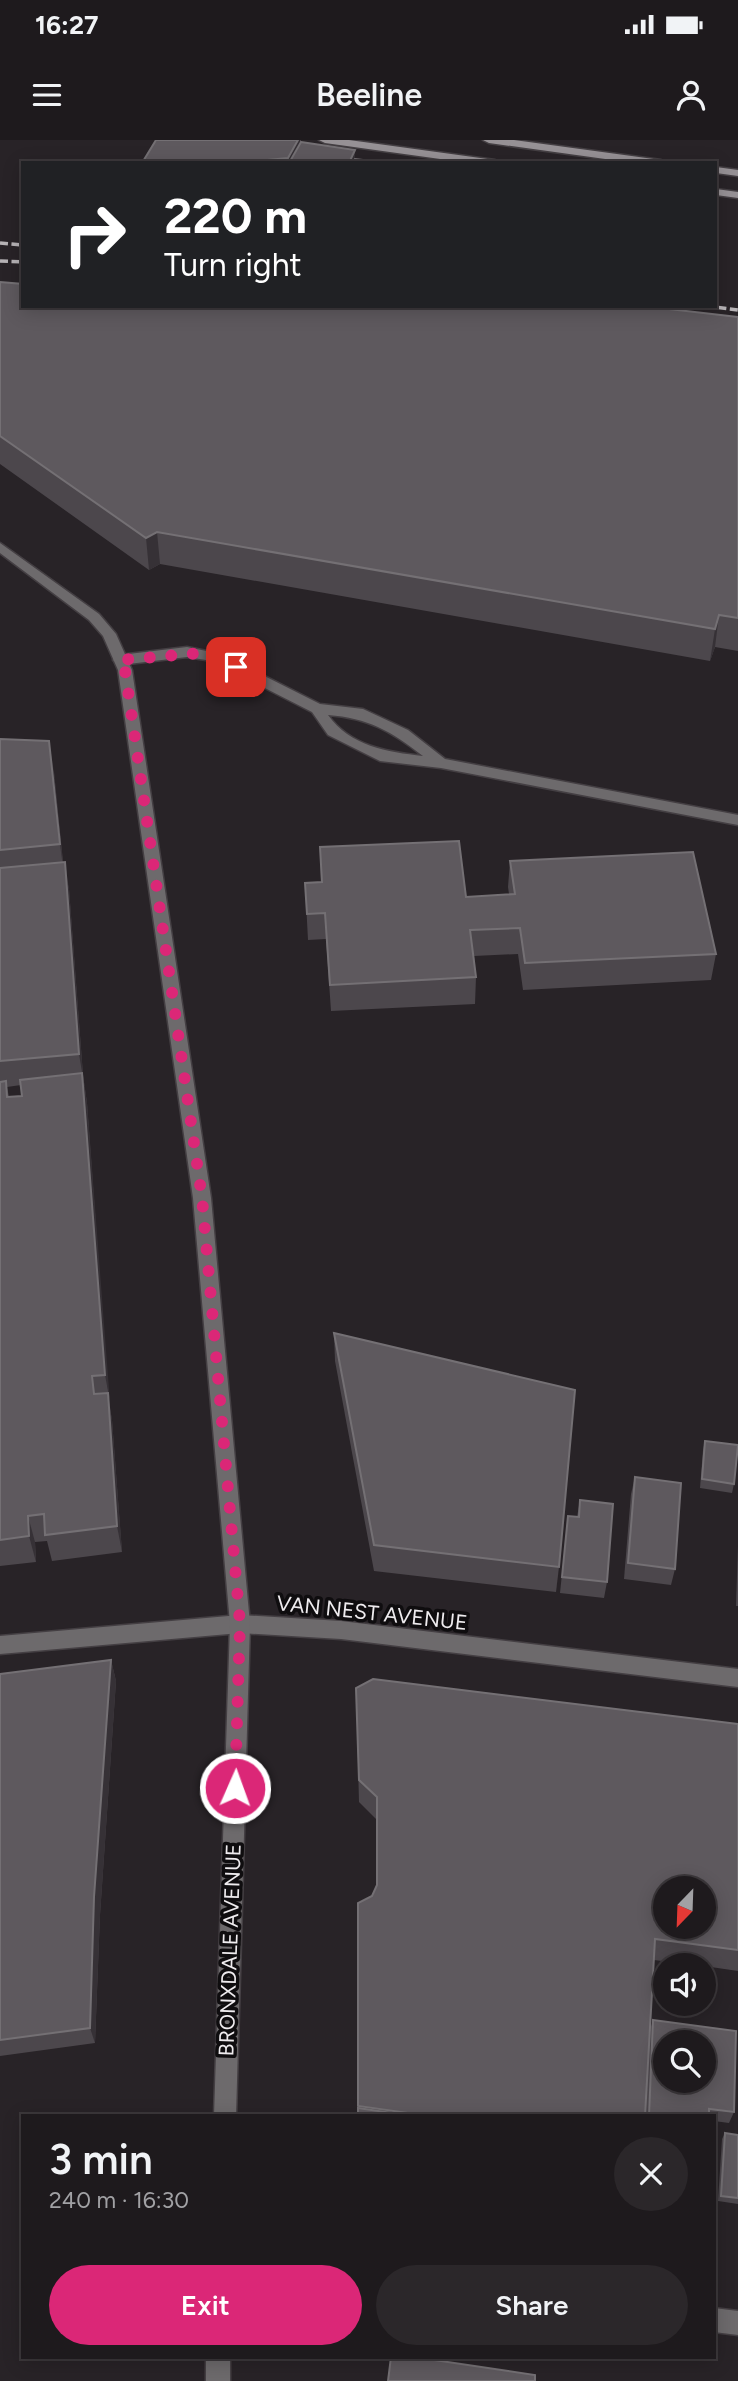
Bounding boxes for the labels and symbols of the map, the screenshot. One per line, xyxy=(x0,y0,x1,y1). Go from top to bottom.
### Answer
pin xyxy=(206,637,266,697)
street label: VAN NEST AVENUE xyxy=(276,1590,469,1635)
position arrow xyxy=(198,1751,272,1825)
street label: BRONXDALE AVENUE xyxy=(213,1843,246,2057)
north arrow xyxy=(653,1876,716,1939)

